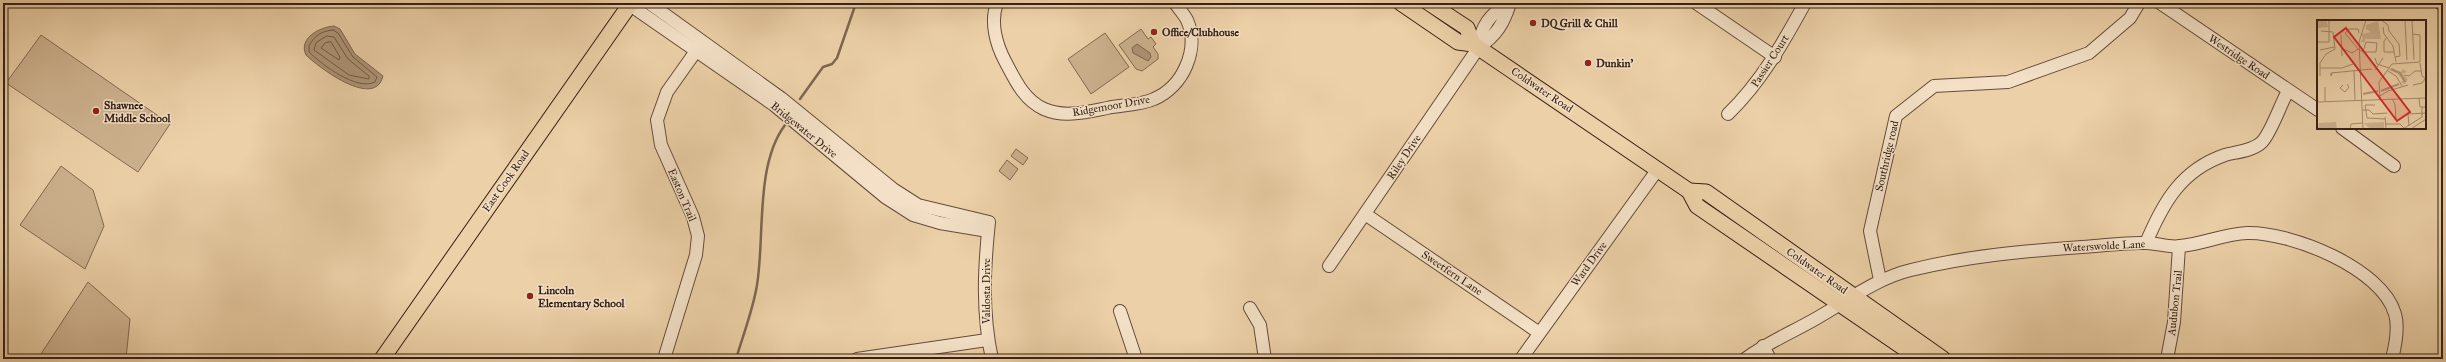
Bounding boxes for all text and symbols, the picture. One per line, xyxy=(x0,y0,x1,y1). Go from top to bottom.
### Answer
place label: DQ Grill & Chill xyxy=(1541,17,1619,31)
marker: DQ Grill & Chill xyxy=(1528,18,1538,28)
inset map xyxy=(2317,20,2426,129)
place label: Office/Clubhouse xyxy=(1162,26,1239,39)
marker: Office/Clubhouse xyxy=(1149,27,1159,37)
street label: Passier Court xyxy=(1748,32,1792,90)
street label: Westridge Road xyxy=(2206,32,2272,82)
place label: Dunkin' xyxy=(1596,57,1634,70)
marker: Dunkin' xyxy=(1583,58,1593,68)
street label: Coldwater Road xyxy=(1509,65,1576,116)
street label: Ridgemoor Drive xyxy=(1071,93,1151,119)
place label: Shawnee Middle School xyxy=(104,99,171,125)
street label: Bridgewater Drive xyxy=(768,99,840,161)
marker: Shawnee Middle School xyxy=(91,106,101,116)
street label: Southridge road xyxy=(1873,119,1902,193)
street label: Riley Drive xyxy=(1384,132,1424,182)
street label: East Cook Road xyxy=(480,147,532,214)
street label: Easton Trail xyxy=(665,166,699,224)
street label: Waterswolde Lane xyxy=(2062,237,2146,255)
street label: Ward Drive xyxy=(1568,239,1610,289)
street label: Coldwater Road xyxy=(1784,245,1850,297)
street label: Sweetfern Lane xyxy=(1419,248,1485,298)
street label: Valdosta Drive xyxy=(980,258,993,325)
street label: Audubon Trail xyxy=(2165,270,2185,337)
place label: Lincoln Elementary School xyxy=(538,284,626,311)
marker: Lincoln Elementary School xyxy=(525,291,535,301)

